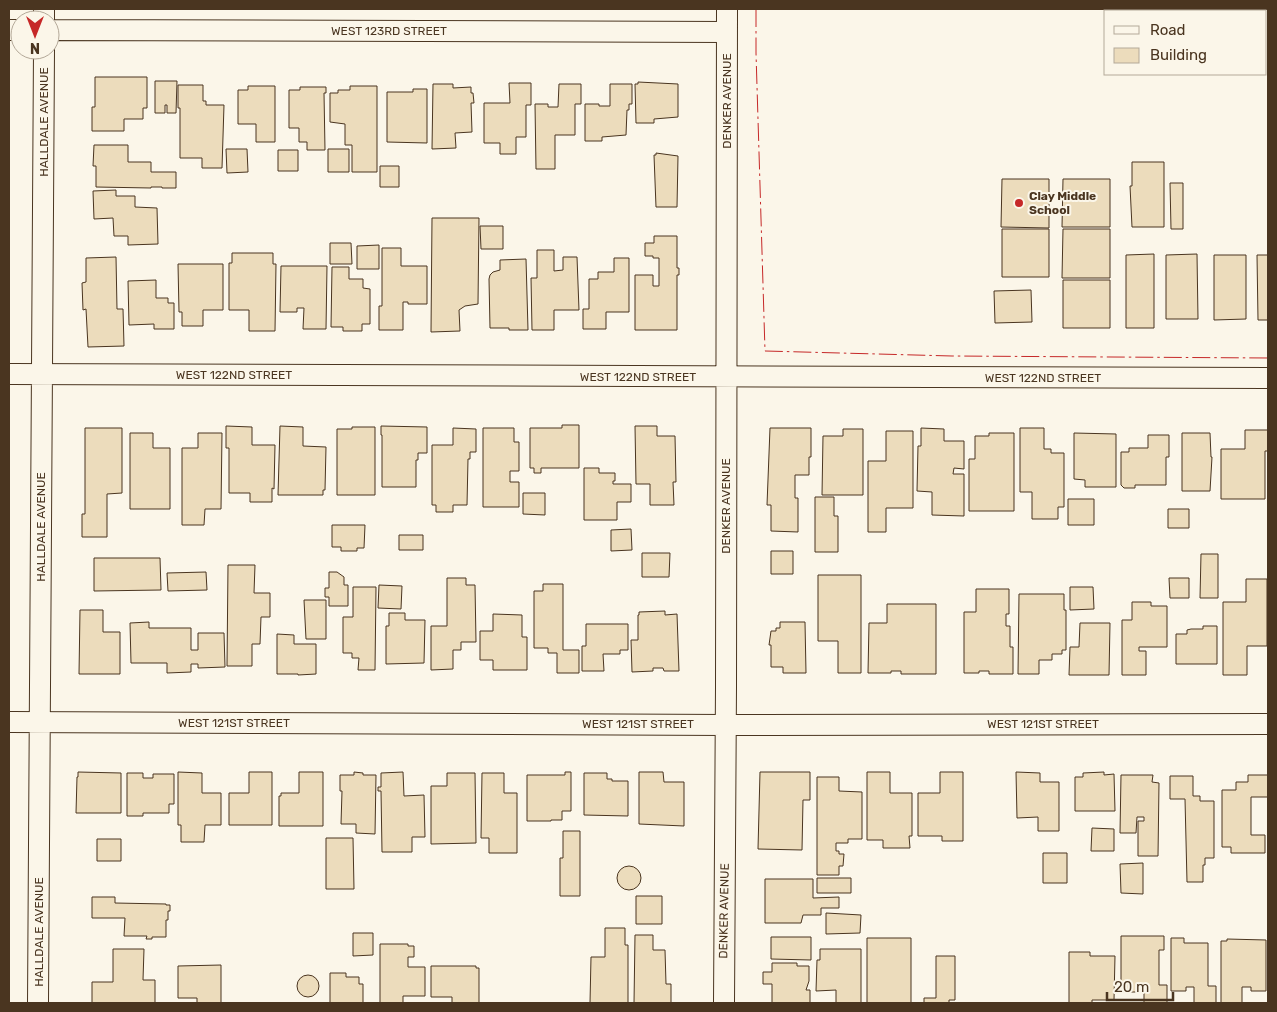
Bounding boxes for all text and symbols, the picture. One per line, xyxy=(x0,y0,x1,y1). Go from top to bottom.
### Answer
north arrow xyxy=(10,10,60,60)
legend xyxy=(1104,10,1267,75)
text: Road xyxy=(1150,21,1186,39)
street label: WEST 123RD STREET xyxy=(331,24,447,38)
text: N xyxy=(30,39,40,56)
text: Building xyxy=(1150,46,1207,64)
street label: DENKER AVENUE xyxy=(720,53,734,149)
street label: HALLDALE AVENUE xyxy=(37,67,51,177)
place label: Clay Middle School xyxy=(1029,189,1096,217)
marker: Clay Middle School xyxy=(1013,197,1025,209)
street label: WEST 122ND STREET xyxy=(176,368,292,382)
street label: WEST 122ND STREET xyxy=(580,370,696,384)
street label: WEST 122ND STREET xyxy=(985,371,1101,385)
street label: DENKER AVENUE xyxy=(719,458,733,554)
street label: HALLDALE AVENUE xyxy=(34,472,48,582)
street label: WEST 121ST STREET xyxy=(178,716,290,730)
street label: WEST 121ST STREET xyxy=(582,717,694,731)
street label: WEST 121ST STREET xyxy=(987,717,1099,731)
street label: DENKER AVENUE xyxy=(716,863,732,959)
street label: HALLDALE AVENUE xyxy=(32,877,46,987)
scale bar xyxy=(1107,970,1173,1002)
text: 20 m xyxy=(1114,978,1149,996)

